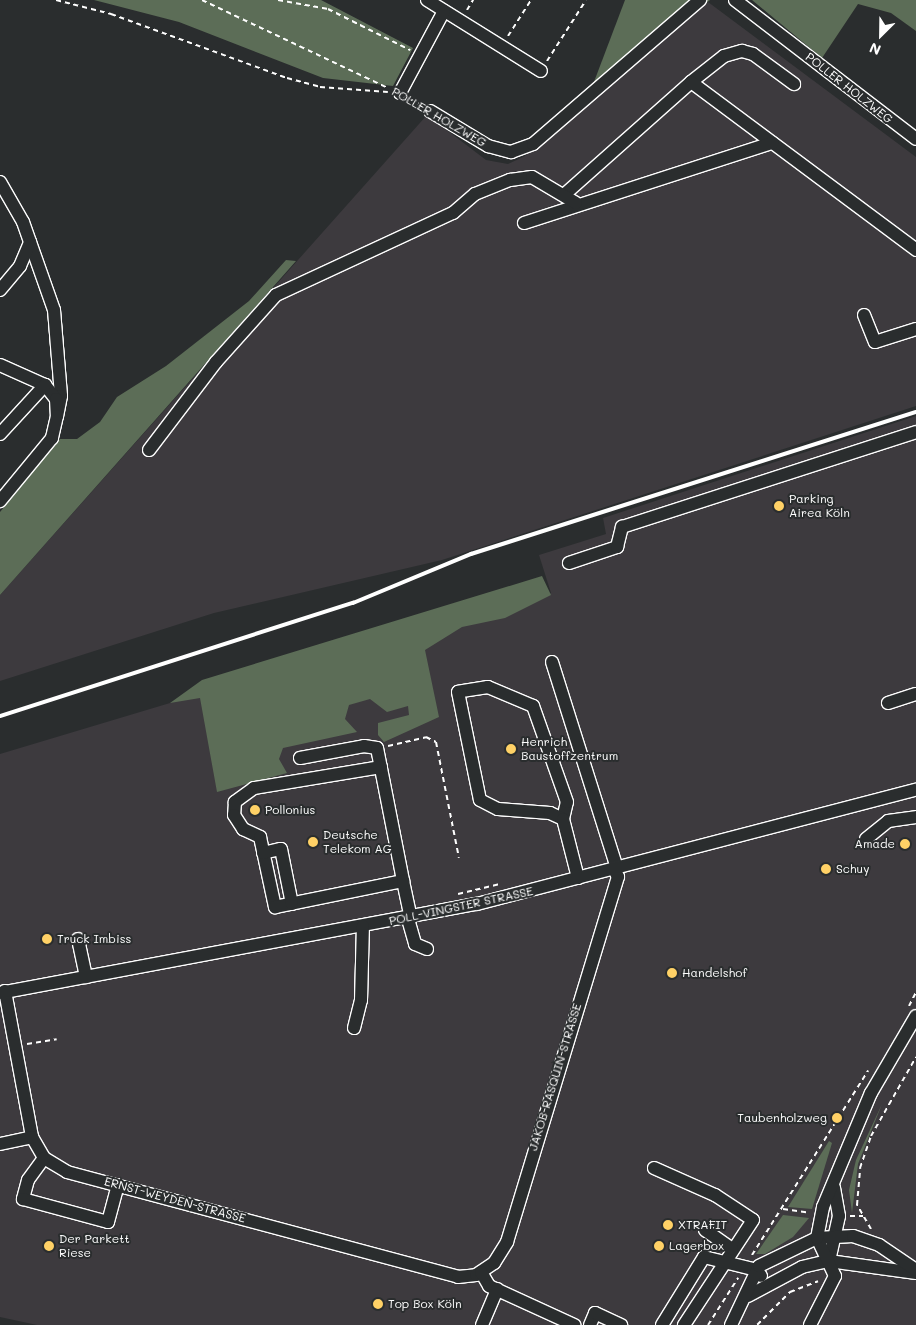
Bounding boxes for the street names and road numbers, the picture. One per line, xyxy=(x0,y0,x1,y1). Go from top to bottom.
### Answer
street label: POLLER HOLZWEG xyxy=(803,50,895,126)
street label: POLLER HOLZWEG xyxy=(389,84,489,150)
street label: POLL-VINGSTER STRASSE xyxy=(388,884,534,928)
street label: JAKOB-RASQUIN-STRASSE xyxy=(526,1002,584,1152)
street label: ERNST-WEYDEN-STRASSE xyxy=(103,1174,247,1226)

